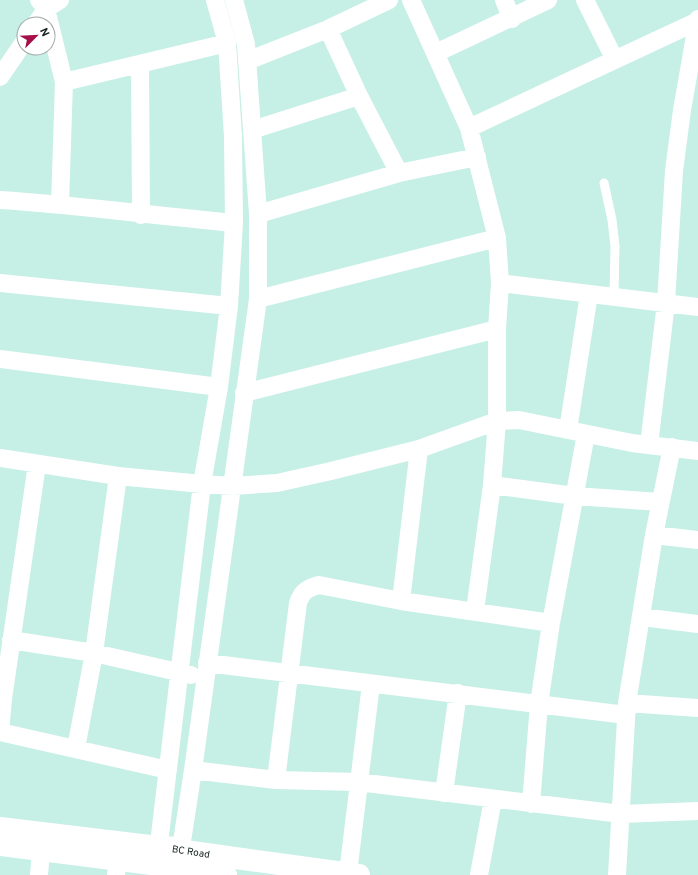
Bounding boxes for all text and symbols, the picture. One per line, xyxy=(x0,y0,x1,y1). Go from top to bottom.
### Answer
north arrow xyxy=(16,16,56,56)
text: N xyxy=(36,26,52,39)
street label: BC Road xyxy=(171,843,211,862)

